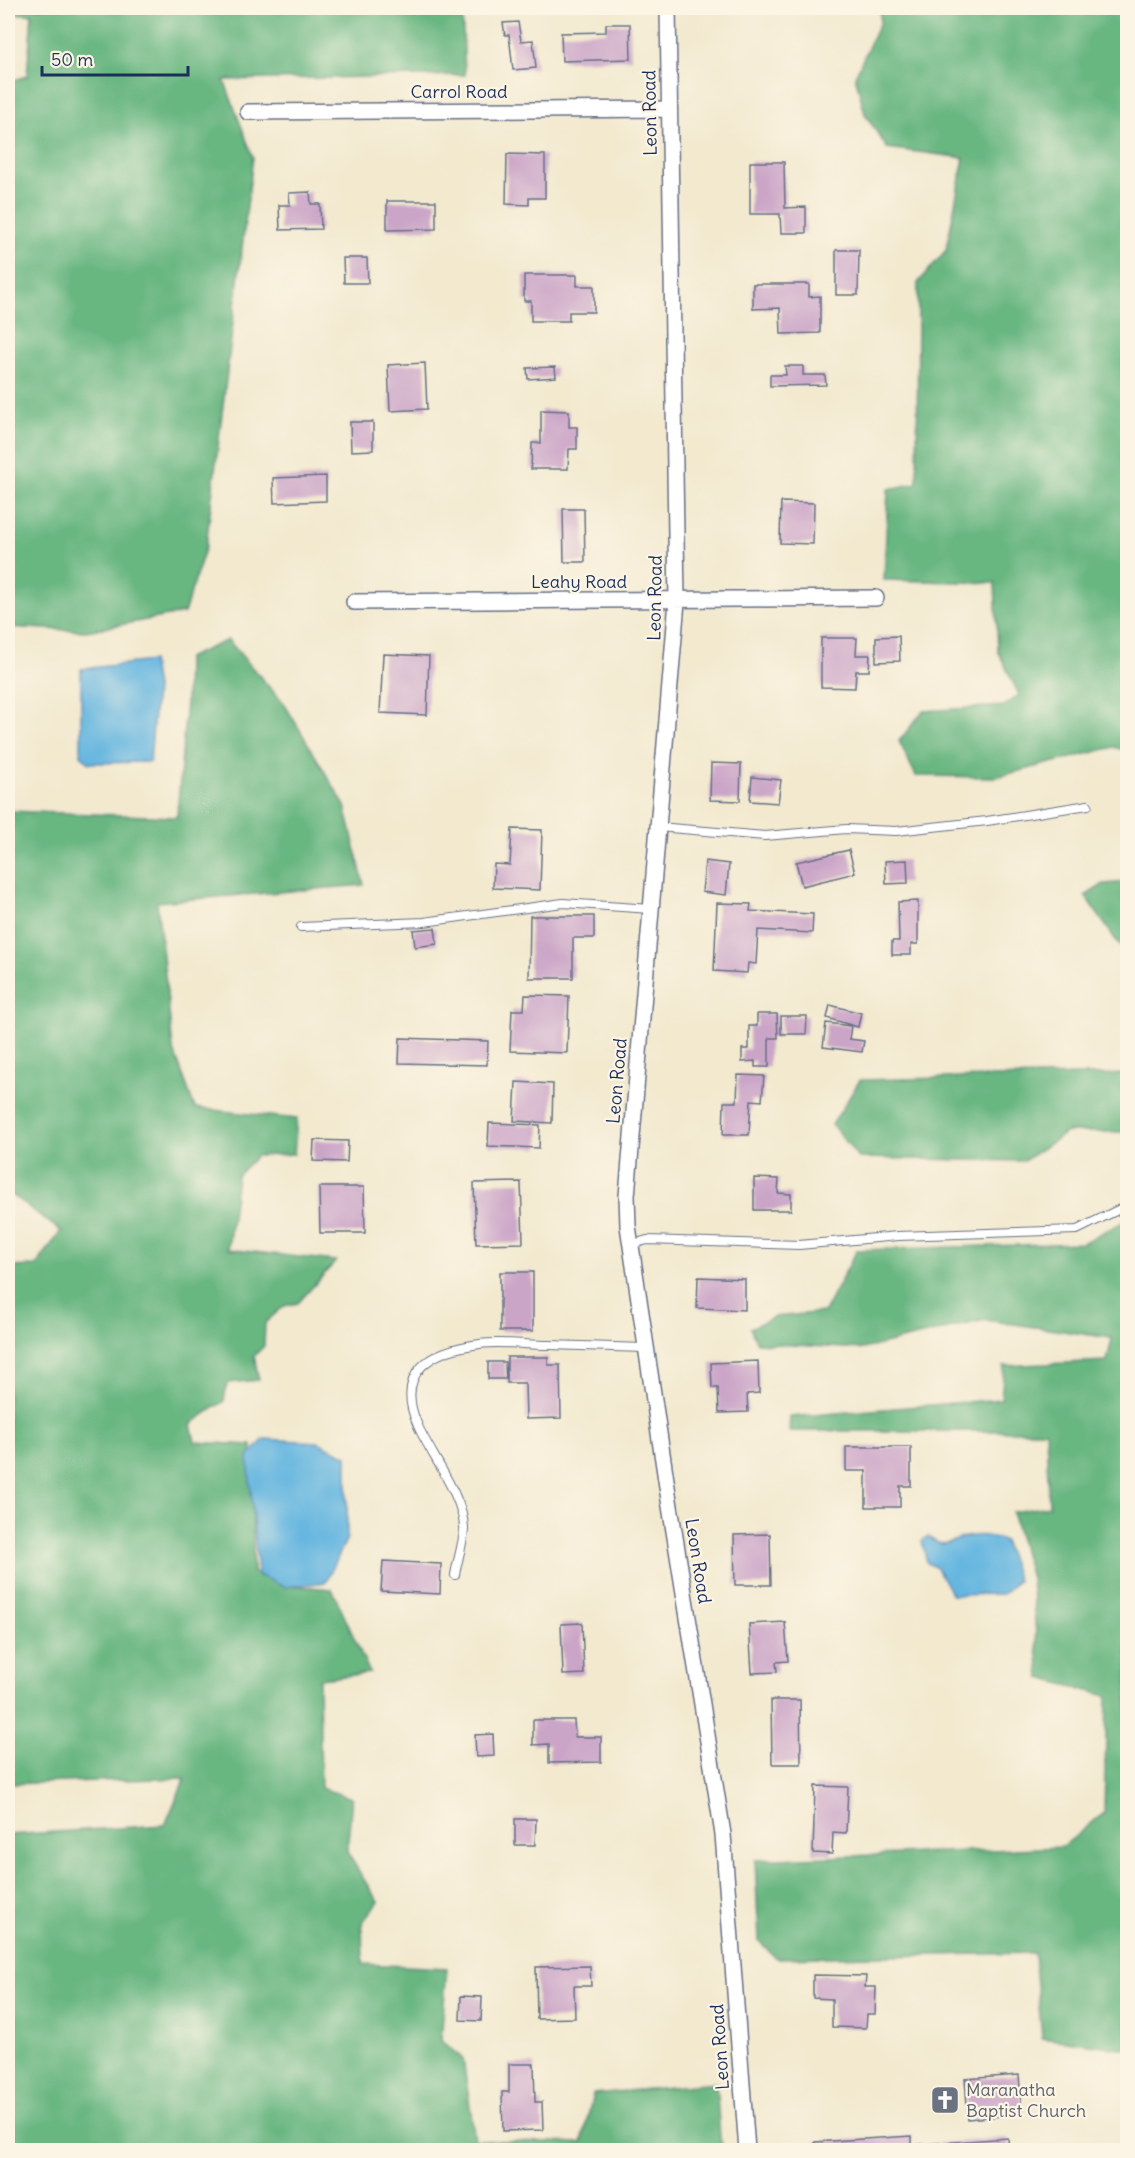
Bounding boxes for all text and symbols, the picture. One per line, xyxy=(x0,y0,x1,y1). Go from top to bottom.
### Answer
scale bar xyxy=(42,39,188,77)
text: 50 m xyxy=(51,48,93,71)
street label: Leon Road xyxy=(637,69,662,156)
street label: Carrol Road xyxy=(410,80,508,103)
street label: Leon Road xyxy=(642,554,667,641)
street label: Leahy Road xyxy=(531,570,628,593)
street label: Leon Road xyxy=(601,1037,632,1125)
street label: Leon Road xyxy=(680,1517,717,1606)
street label: Leon Road xyxy=(705,2003,734,2091)
place label: Maranatha Baptist Church xyxy=(966,2078,1086,2122)
church icon: Maranatha Baptist Church xyxy=(929,2084,961,2116)

